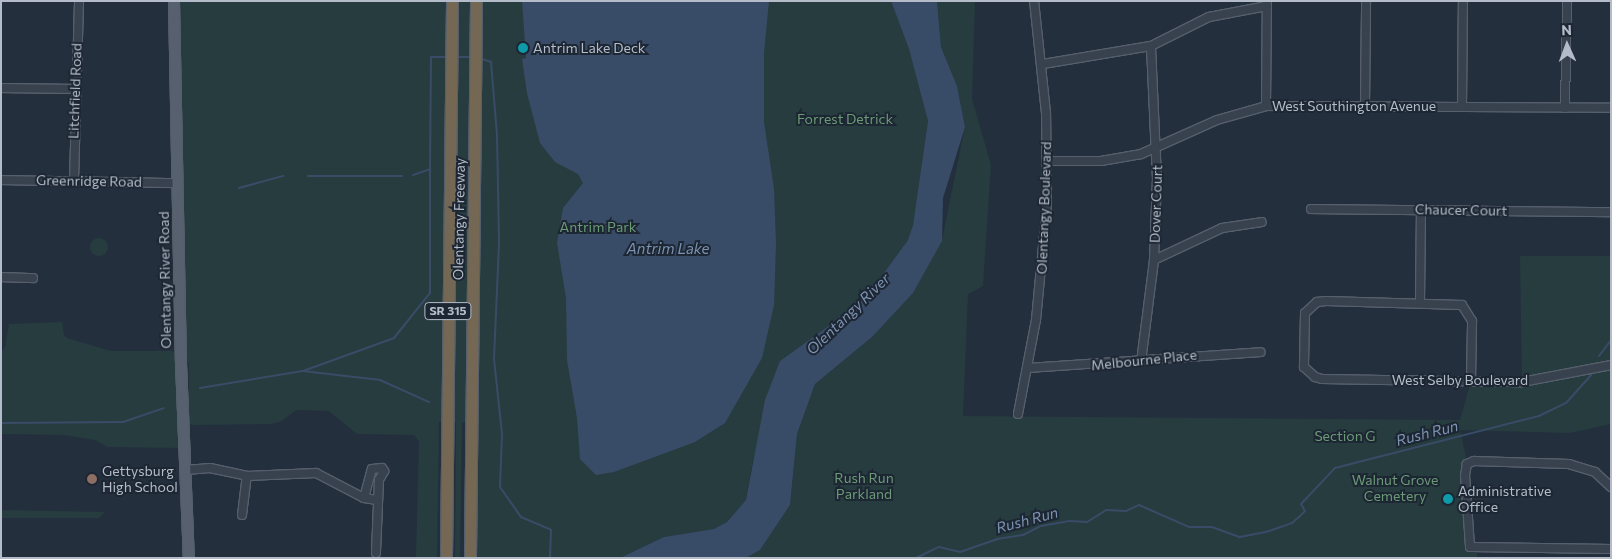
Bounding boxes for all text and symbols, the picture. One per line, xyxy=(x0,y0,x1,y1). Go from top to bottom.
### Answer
north arrow xyxy=(1542,20,1592,70)
text: N xyxy=(1561,21,1572,38)
place label: Antrim Lake Deck xyxy=(533,40,645,56)
marker: Antrim Lake Deck xyxy=(517,42,529,54)
street label: Litchfield Road xyxy=(65,43,85,139)
street label: West Southington Avenue xyxy=(1272,98,1436,114)
park label: Forrest Detrick xyxy=(797,111,893,127)
street label: Olentangy Boulevard xyxy=(1033,141,1055,275)
street label: Olentangy Freeway xyxy=(450,158,468,280)
street label: Dover Court xyxy=(1146,165,1166,243)
street label: Greenridge Road xyxy=(36,172,142,190)
street label: Chaucer Court xyxy=(1415,201,1507,219)
street label: Olentangy River Road xyxy=(155,211,175,349)
park label: Antrim Park xyxy=(560,219,636,235)
water label: Antrim Lake xyxy=(626,240,710,258)
water label: Olentangy River xyxy=(802,270,894,358)
road number: SR 315 xyxy=(424,302,472,321)
street label: Melbourne Place xyxy=(1090,346,1198,374)
street label: West Selby Boulevard xyxy=(1392,372,1528,388)
water label: Rush Run xyxy=(1394,417,1460,449)
park label: Section G xyxy=(1314,428,1376,444)
place label: Gettysburg High School xyxy=(102,463,178,496)
park label: Rush Run Parkland xyxy=(834,470,894,502)
park label: Walnut Grove Cemetery xyxy=(1352,472,1438,504)
marker: Gettysburg High School xyxy=(86,473,98,485)
place label: Administrative Office xyxy=(1458,483,1551,516)
marker: Administrative Office xyxy=(1442,493,1454,505)
water label: Rush Run xyxy=(994,503,1060,537)

